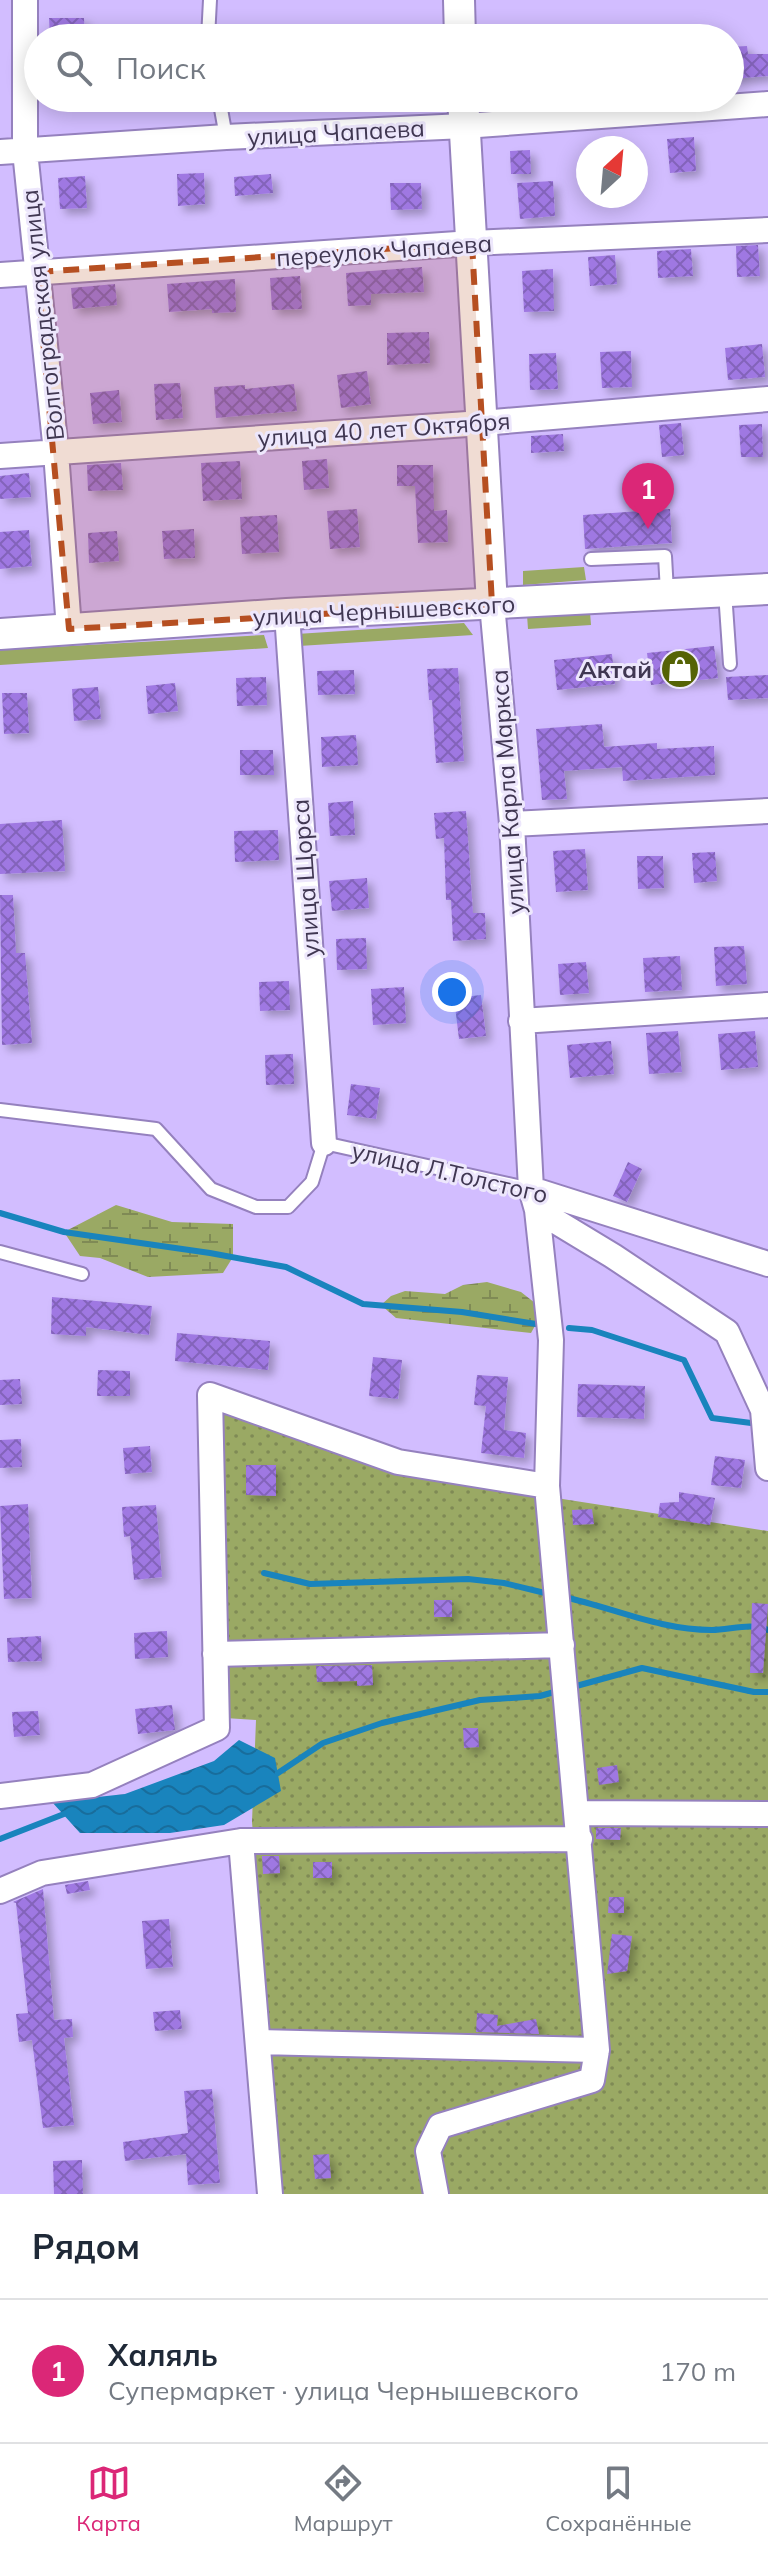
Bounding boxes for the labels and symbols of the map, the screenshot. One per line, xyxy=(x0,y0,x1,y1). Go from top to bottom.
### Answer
street label: улица Чапаева xyxy=(246,112,426,152)
north arrow xyxy=(576,136,648,208)
street label: Волгоградская улица xyxy=(14,188,70,442)
street label: переулок Чапаева xyxy=(275,227,493,273)
street label: улица 40 лет Октября xyxy=(257,405,511,453)
pin: 1 xyxy=(622,463,674,529)
street label: улица Чернышевского xyxy=(252,588,516,632)
shop icon: Актай xyxy=(659,648,701,690)
place label: Актай xyxy=(579,654,652,684)
street label: улица Карла Маркса xyxy=(483,668,531,916)
street label: улица Щорса xyxy=(285,798,325,958)
your location xyxy=(432,972,472,1012)
street label: улица Л.Толстого xyxy=(349,1135,551,1209)

